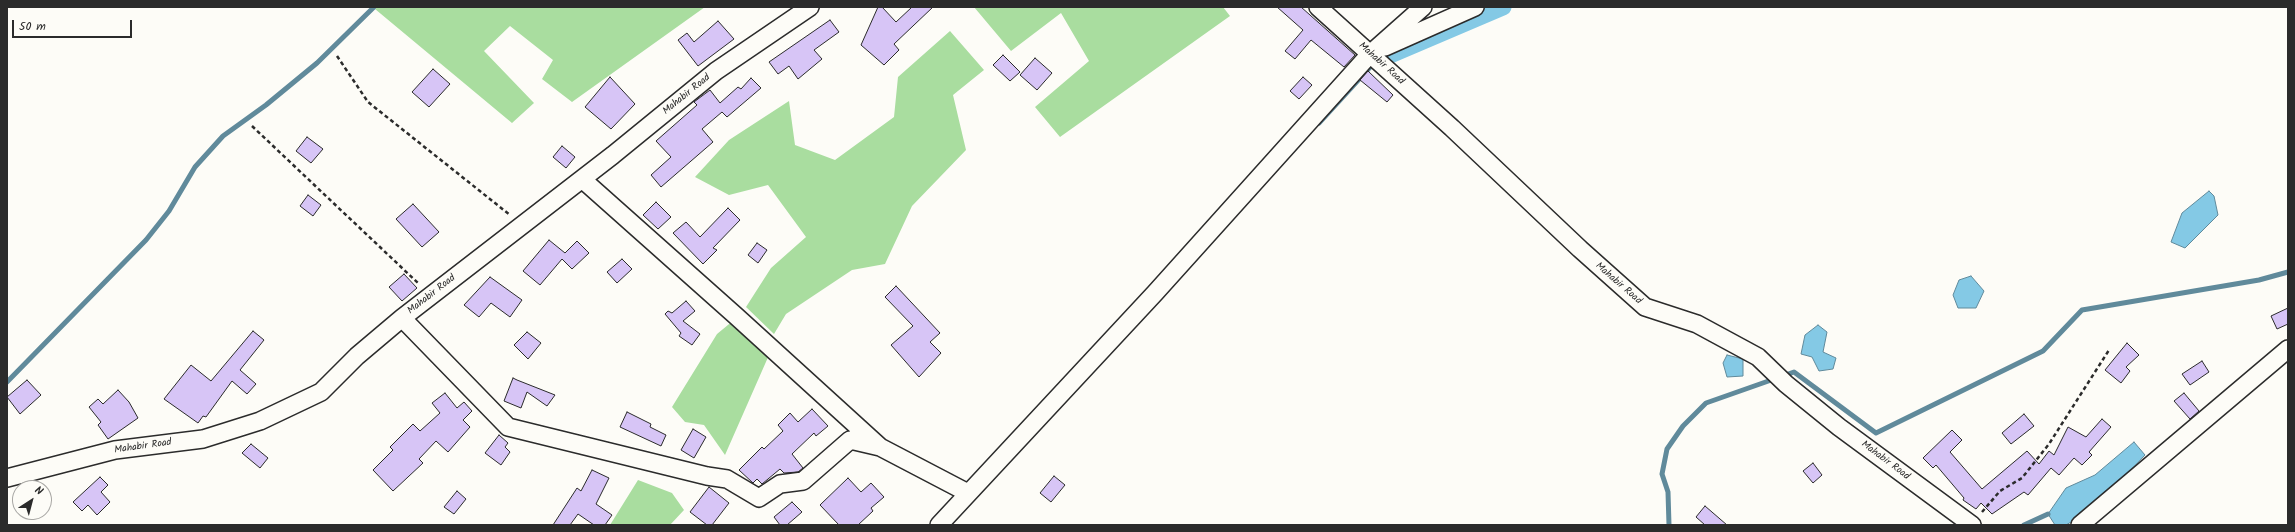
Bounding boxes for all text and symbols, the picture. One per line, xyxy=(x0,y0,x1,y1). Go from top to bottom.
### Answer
scale bar xyxy=(14,12,134,38)
text: 50 m xyxy=(19,17,46,36)
street label: Mahabir Road xyxy=(1356,40,1406,88)
street label: Mahabir Road xyxy=(661,72,713,118)
street label: Mahabir Road xyxy=(1592,261,1644,307)
street label: Mahabir Road xyxy=(406,273,458,317)
street label: Mahabir Road xyxy=(114,437,172,457)
street label: Mahabir Road xyxy=(1858,439,1912,483)
north arrow xyxy=(12,480,52,520)
text: N xyxy=(30,482,47,500)

